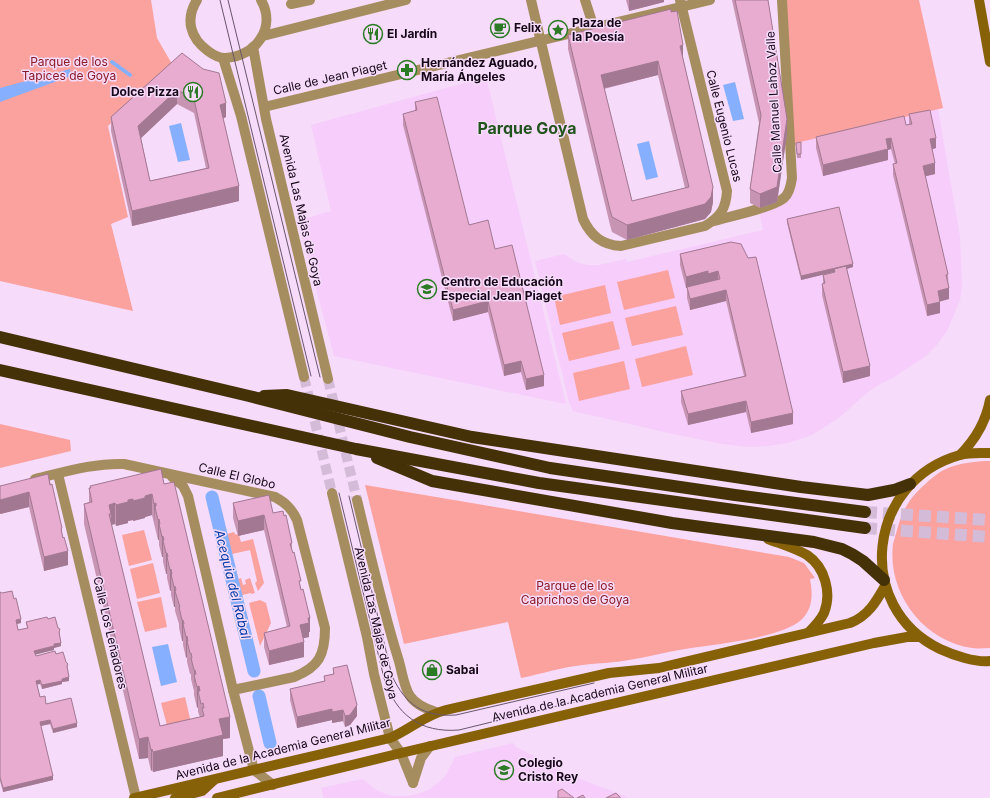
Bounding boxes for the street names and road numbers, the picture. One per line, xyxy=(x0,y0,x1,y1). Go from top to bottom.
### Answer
street label: Calle Manuel Lahoz Valle xyxy=(762,31,785,173)
street label: Calle de Jean Piaget xyxy=(272,57,388,98)
street label: Calle Eugenio Lucas xyxy=(703,68,746,183)
street label: Avenida Las Majas de Goya xyxy=(277,132,326,287)
street label: Calle El Globo xyxy=(197,459,277,492)
street label: Avenida Las Majas de Goya xyxy=(352,545,401,700)
street label: Calle Los Leñadores xyxy=(90,575,131,691)
street label: Avenida de la Academia General Militar xyxy=(490,660,710,725)
street label: Avenida de la Academia General Militar xyxy=(174,714,393,783)

